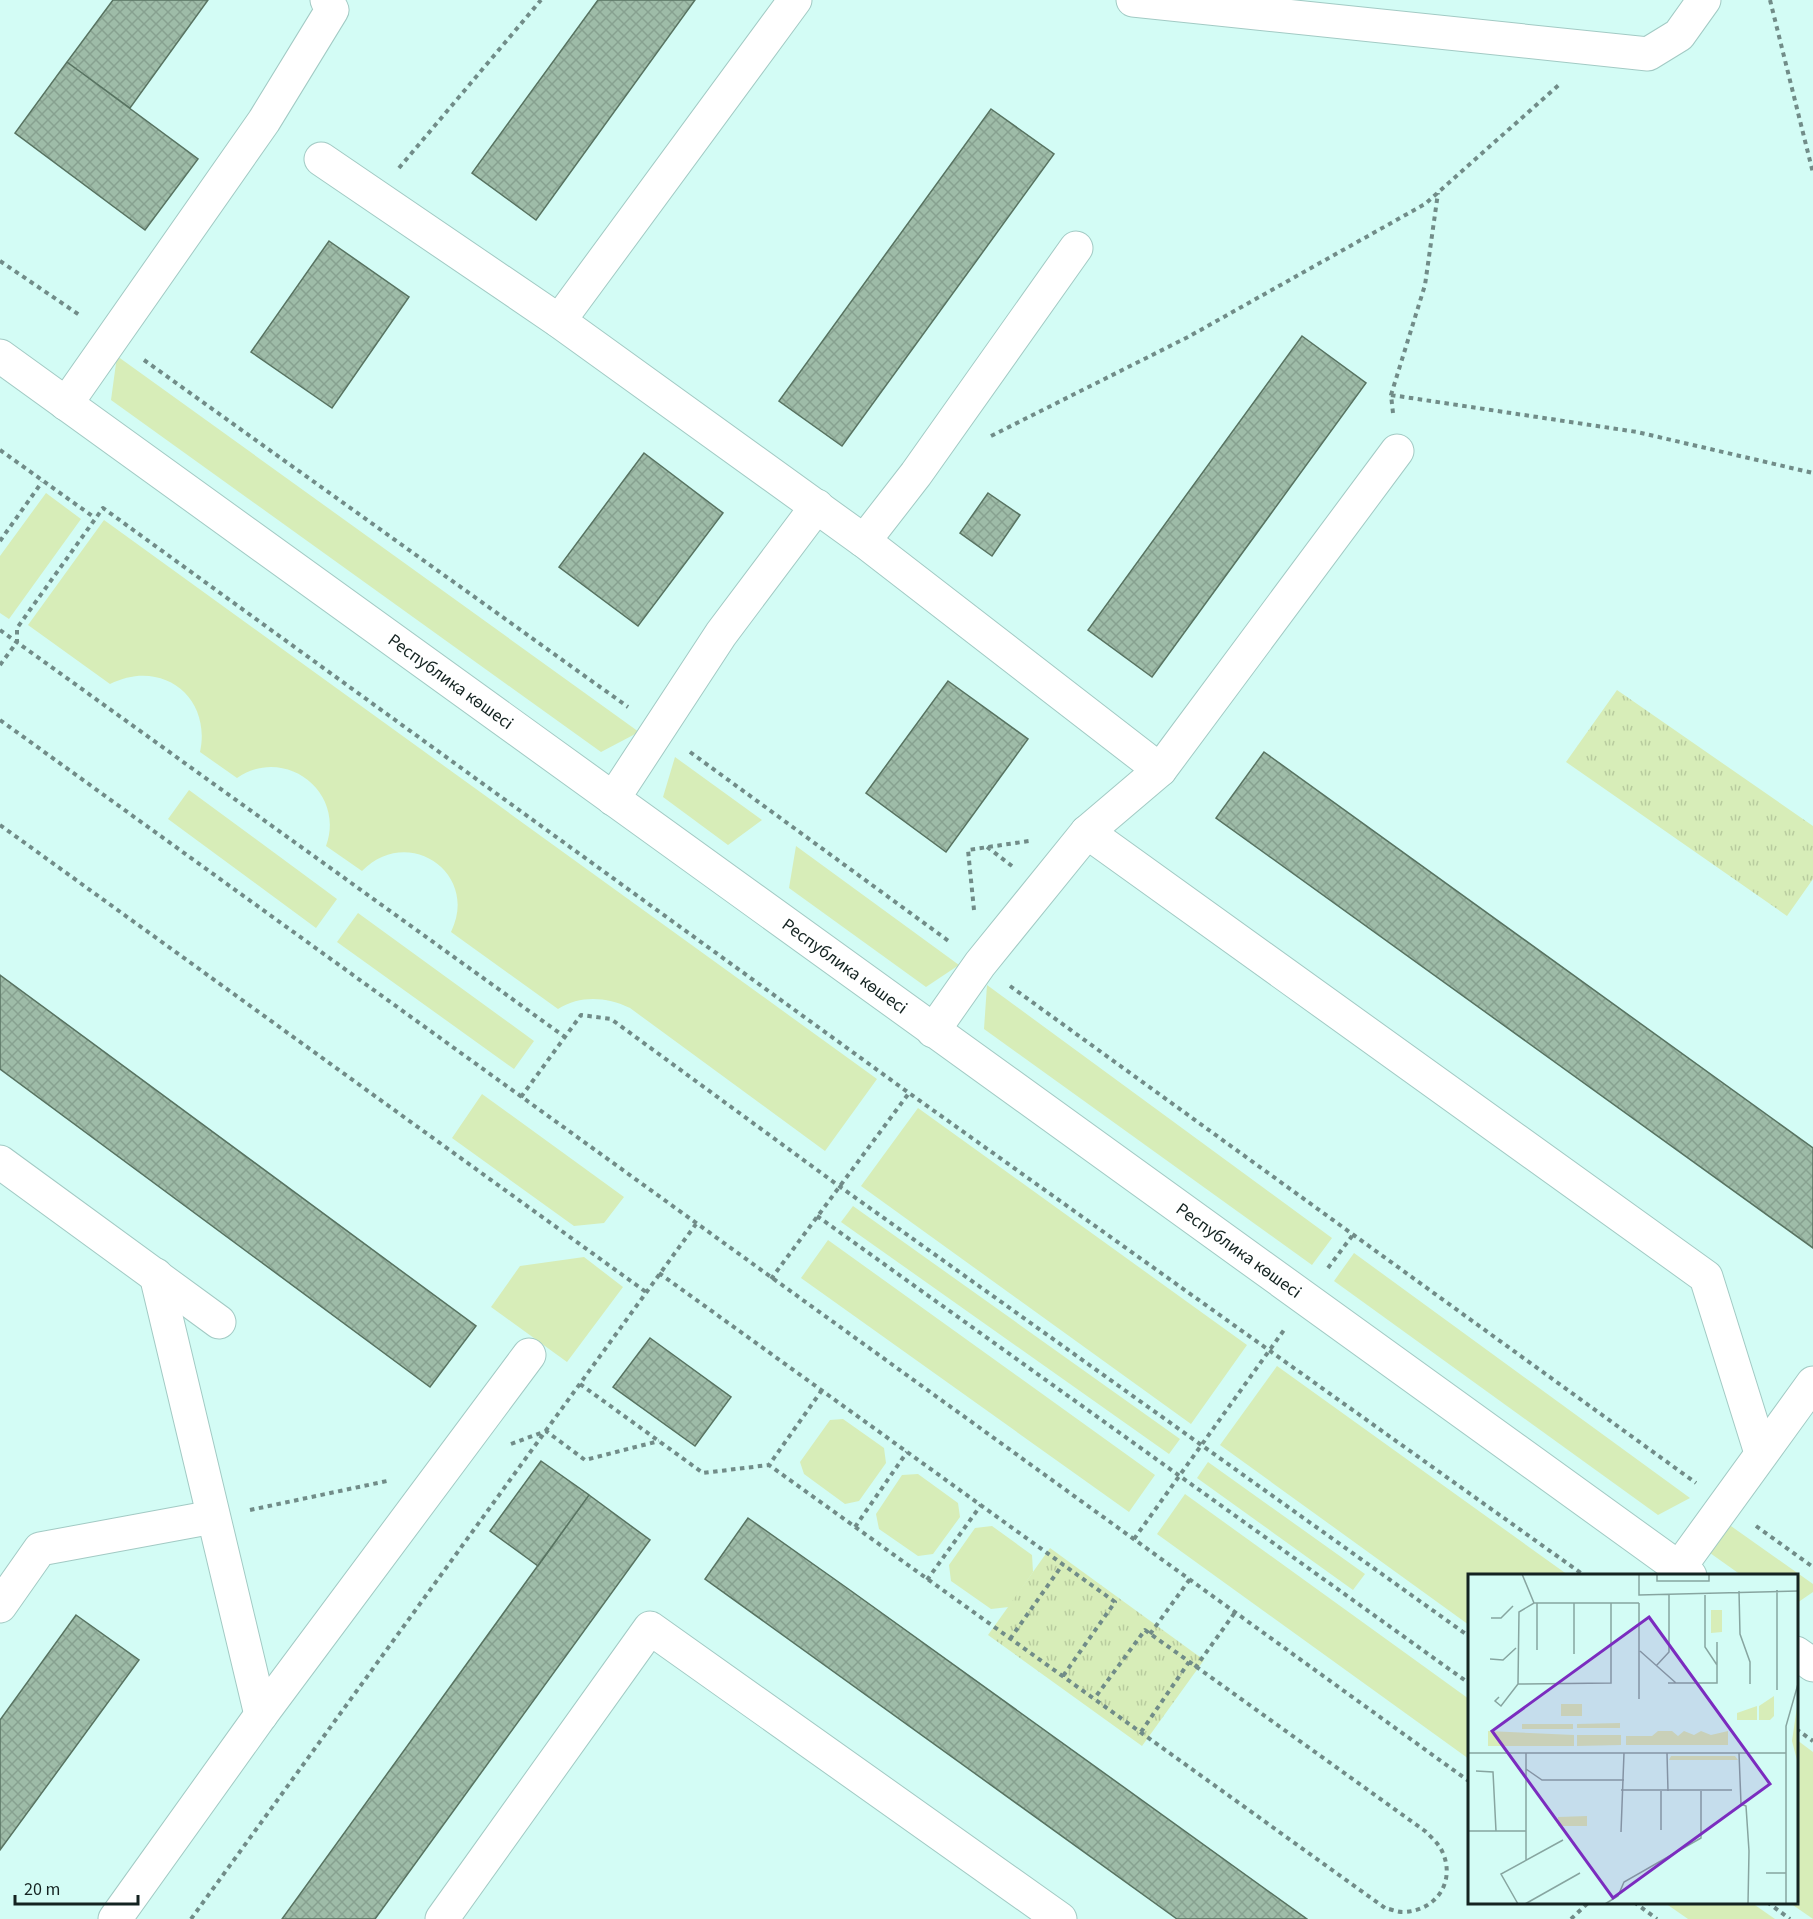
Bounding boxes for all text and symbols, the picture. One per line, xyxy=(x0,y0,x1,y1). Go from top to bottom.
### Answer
street label: Республика көшесі xyxy=(383,628,518,736)
street label: Республика көшесі xyxy=(777,912,913,1020)
street label: Республика көшесі xyxy=(1171,1197,1307,1305)
inset map xyxy=(1468,1574,1798,1904)
scale bar xyxy=(15,1868,138,1906)
text: 20 m xyxy=(24,1877,60,1902)

